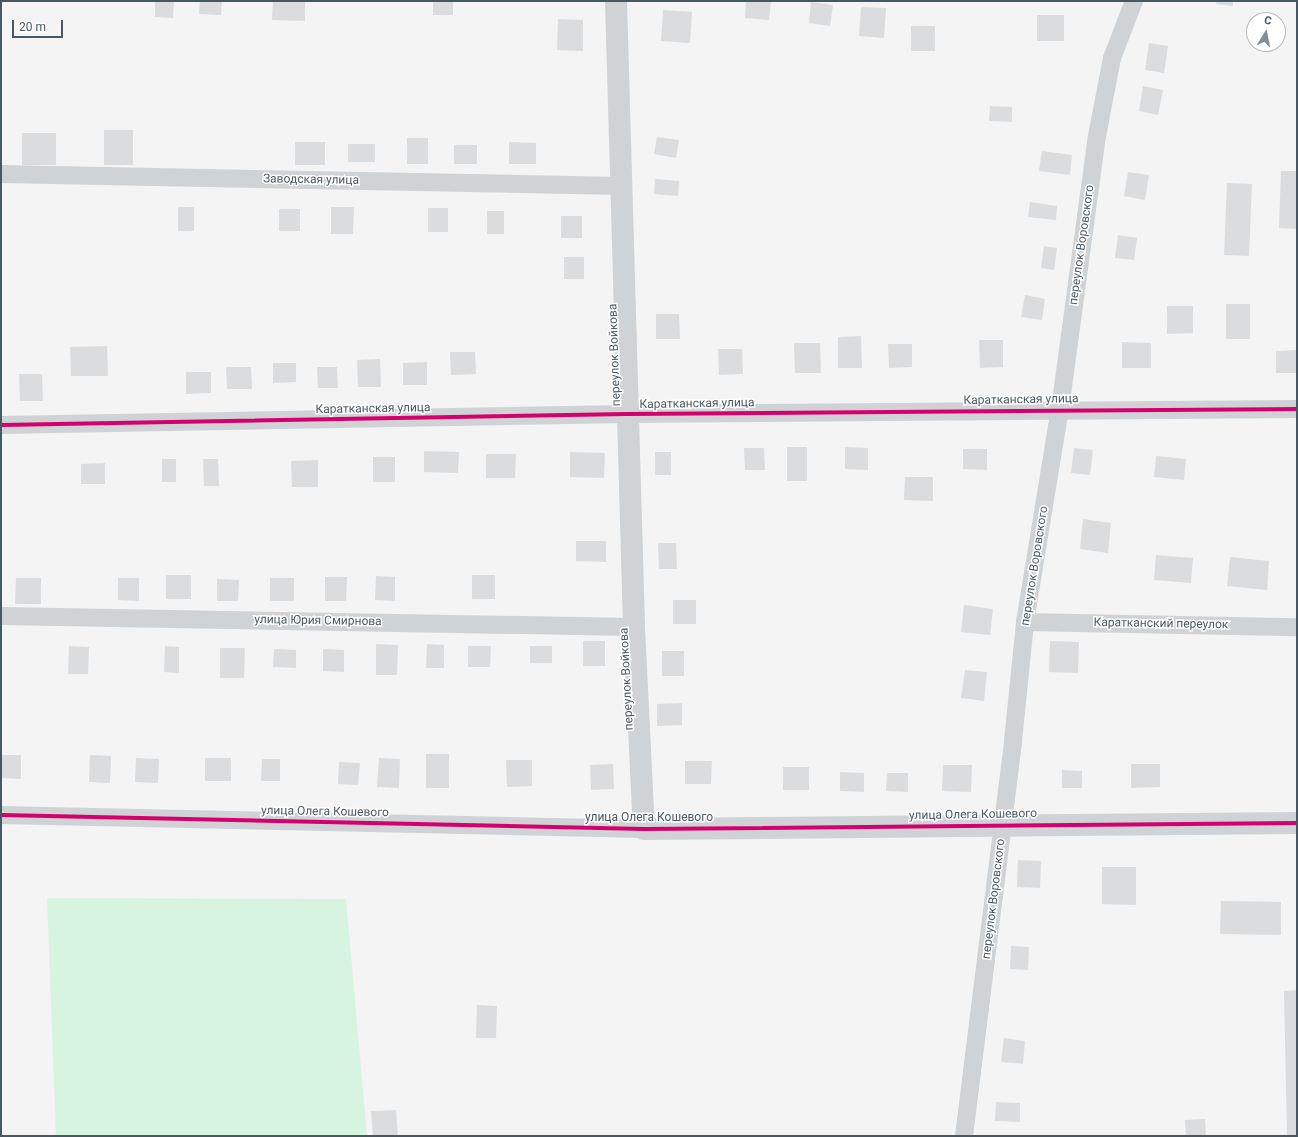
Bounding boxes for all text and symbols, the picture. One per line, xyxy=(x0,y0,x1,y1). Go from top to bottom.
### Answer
scale bar xyxy=(14,12,65,38)
north arrow xyxy=(1246,12,1286,52)
text: С xyxy=(1263,14,1273,28)
text: 20 m xyxy=(19,20,46,34)
street label: Заводская улица xyxy=(263,172,359,188)
street label: переулок Воровского xyxy=(1066,184,1098,306)
street label: переулок Войкова xyxy=(606,303,624,407)
street label: Каратканская улица xyxy=(963,392,1079,408)
street label: Каратканская улица xyxy=(639,396,755,412)
street label: Каратканская улица xyxy=(315,401,431,417)
street label: переулок Воровского xyxy=(1018,505,1052,627)
street label: улица Юрия Смирнова xyxy=(254,613,382,629)
street label: Каратканский переулок xyxy=(1094,616,1228,632)
street label: переулок Войкова xyxy=(617,627,637,731)
street label: улица Олега Кошевого xyxy=(261,804,389,820)
street label: улица Олега Кошевого xyxy=(909,807,1037,823)
street label: улица Олега Кошевого xyxy=(585,811,713,825)
street label: переулок Воровского xyxy=(979,838,1009,960)

